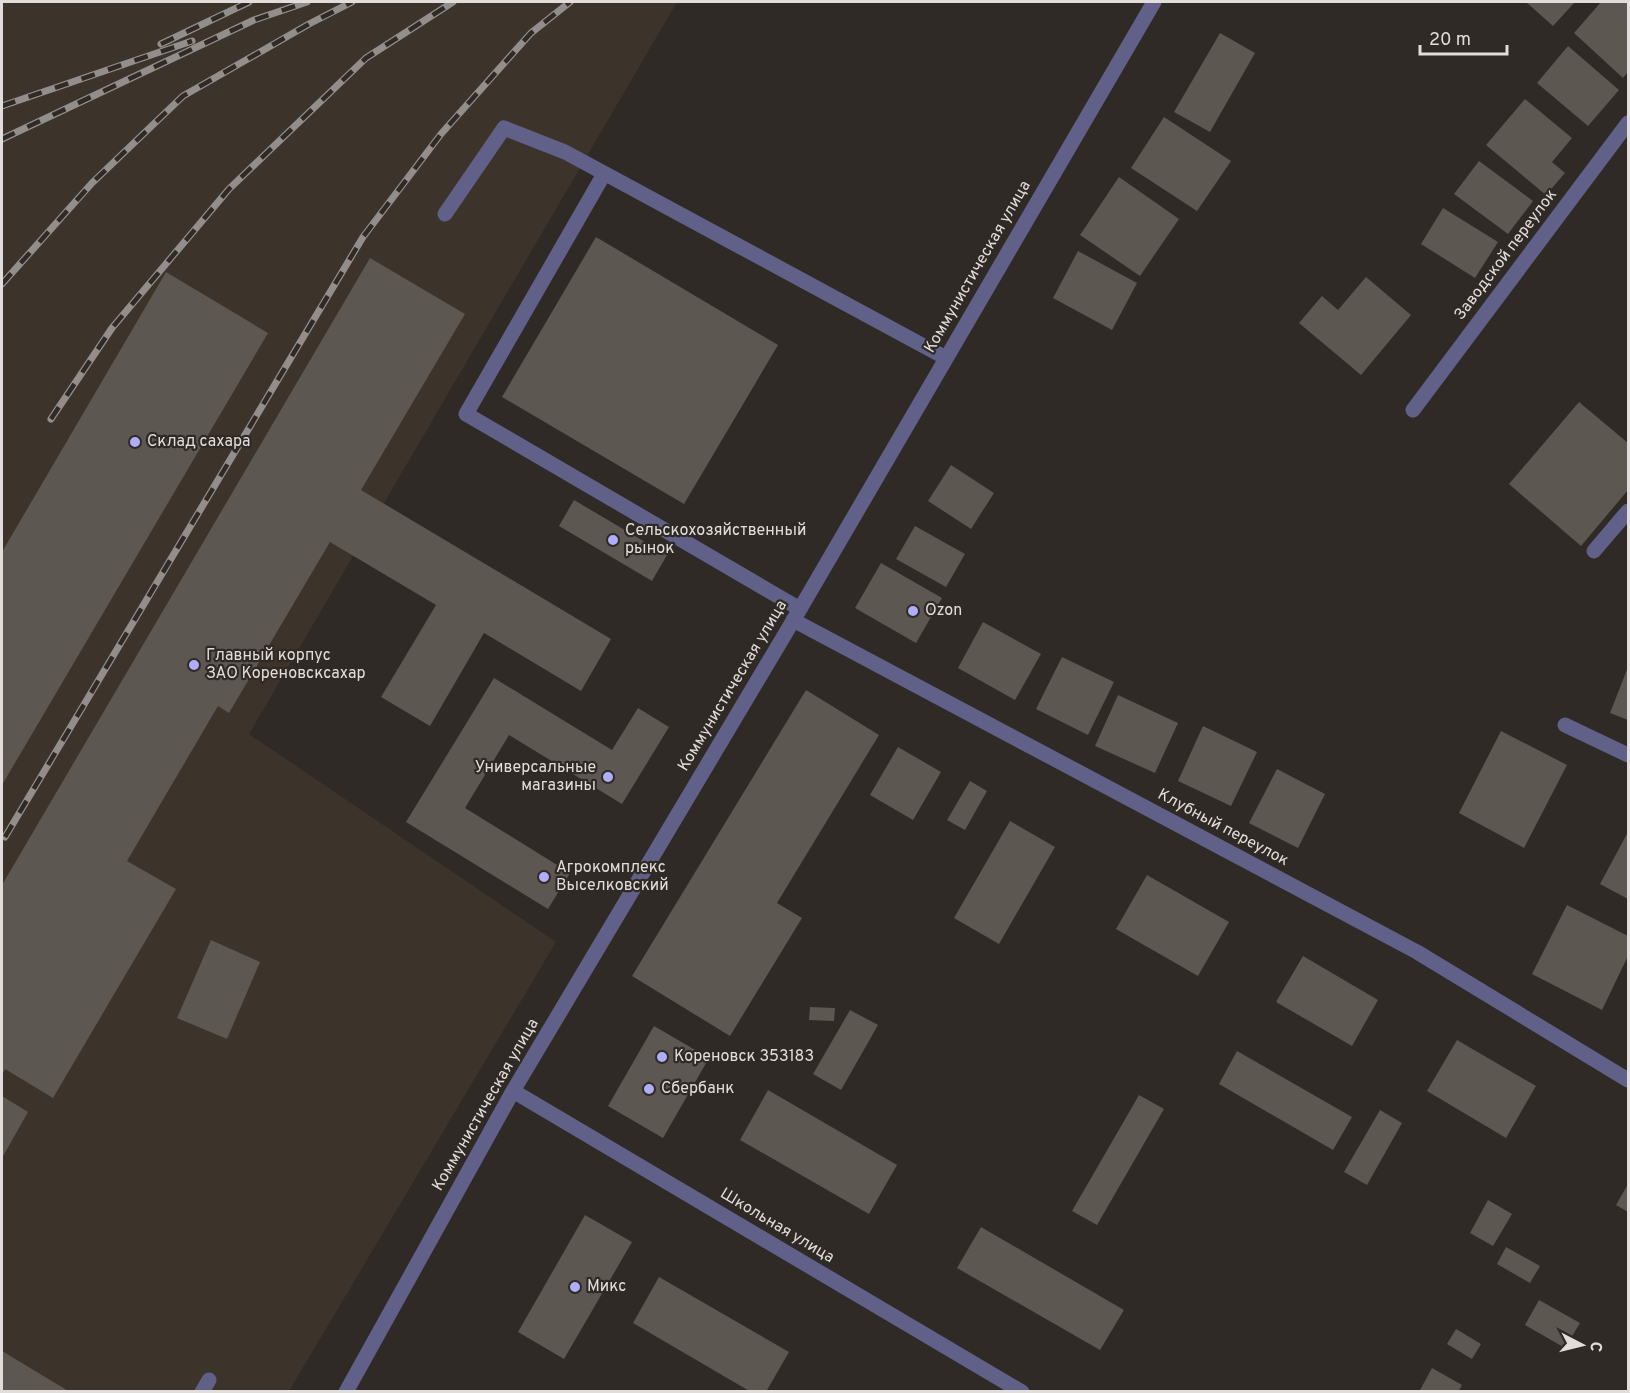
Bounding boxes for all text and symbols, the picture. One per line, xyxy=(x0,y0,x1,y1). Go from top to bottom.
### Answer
scale bar xyxy=(1420,18,1507,56)
text: 20 m xyxy=(1429,29,1471,52)
street label: Коммунистическая улица xyxy=(920,177,1036,357)
street label: Заводской переулок xyxy=(1450,186,1562,324)
place label: Склад сахара xyxy=(147,432,251,452)
marker: Склад сахара xyxy=(128,435,142,449)
place label: Сельскохозяйственный рынок xyxy=(625,521,806,559)
marker: Сельскохозяйственный рынок xyxy=(606,533,620,547)
street label: Коммунистическая улица xyxy=(674,597,792,775)
place label: Ozon xyxy=(925,601,962,621)
marker: Ozon xyxy=(906,604,920,618)
place label: Главный корпус ЗАО Кореновсксахар xyxy=(206,646,366,684)
marker: Главный корпус ЗАО Кореновсксахар xyxy=(187,658,201,672)
place label: Универсальные магазины xyxy=(475,758,596,796)
marker: Универсальные магазины xyxy=(601,770,615,784)
street label: Клубный переулок xyxy=(1154,785,1292,871)
place label: Агрокомплекс Выселковский xyxy=(556,858,669,896)
marker: Агрокомплекс Выселковский xyxy=(537,870,551,884)
street label: Коммунистическая улица xyxy=(428,1015,544,1195)
place label: Кореновск 353183 xyxy=(674,1047,814,1067)
marker: Кореновск 353183 xyxy=(655,1050,669,1064)
place label: Сбербанк xyxy=(661,1079,734,1099)
marker: Сбербанк xyxy=(642,1082,656,1096)
street label: Школьная улица xyxy=(716,1184,838,1268)
place label: Микс xyxy=(587,1277,626,1297)
marker: Микс xyxy=(568,1280,582,1294)
north arrow xyxy=(1552,1315,1612,1375)
text: С xyxy=(1584,1340,1605,1353)

